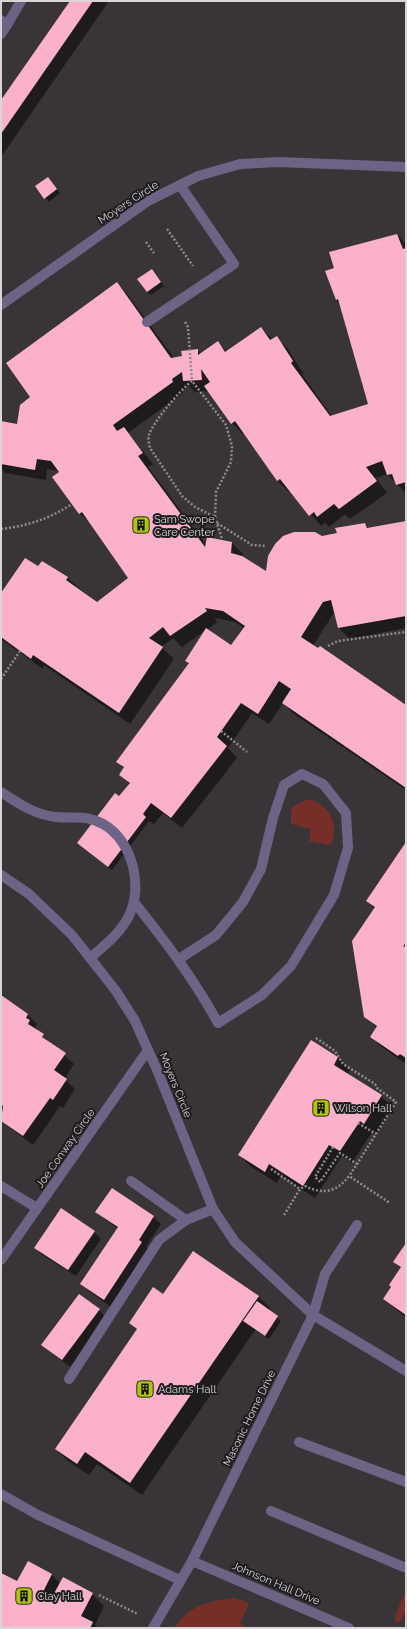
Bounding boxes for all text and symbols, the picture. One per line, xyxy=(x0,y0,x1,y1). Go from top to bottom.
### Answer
street label: Moyers Circle xyxy=(96,178,161,227)
place label: Sam Swope Care Center xyxy=(154,513,215,539)
building icon: Sam Swope Care Center xyxy=(131,515,151,535)
street label: Moyers Circle xyxy=(157,1051,195,1120)
building icon: Wilson Hall xyxy=(311,1098,331,1118)
place label: Wilson Hall xyxy=(334,1102,392,1115)
street label: Joe Conway Circle xyxy=(33,1106,98,1190)
street label: Masonic Home Drive xyxy=(221,1368,279,1468)
building icon: Adams Hall xyxy=(135,1379,155,1399)
place label: Adams Hall xyxy=(158,1383,216,1396)
street label: Johnson Hall Drive xyxy=(230,1559,322,1608)
building icon: Clay Hall xyxy=(14,1586,34,1606)
place label: Clay Hall xyxy=(37,1590,82,1603)

